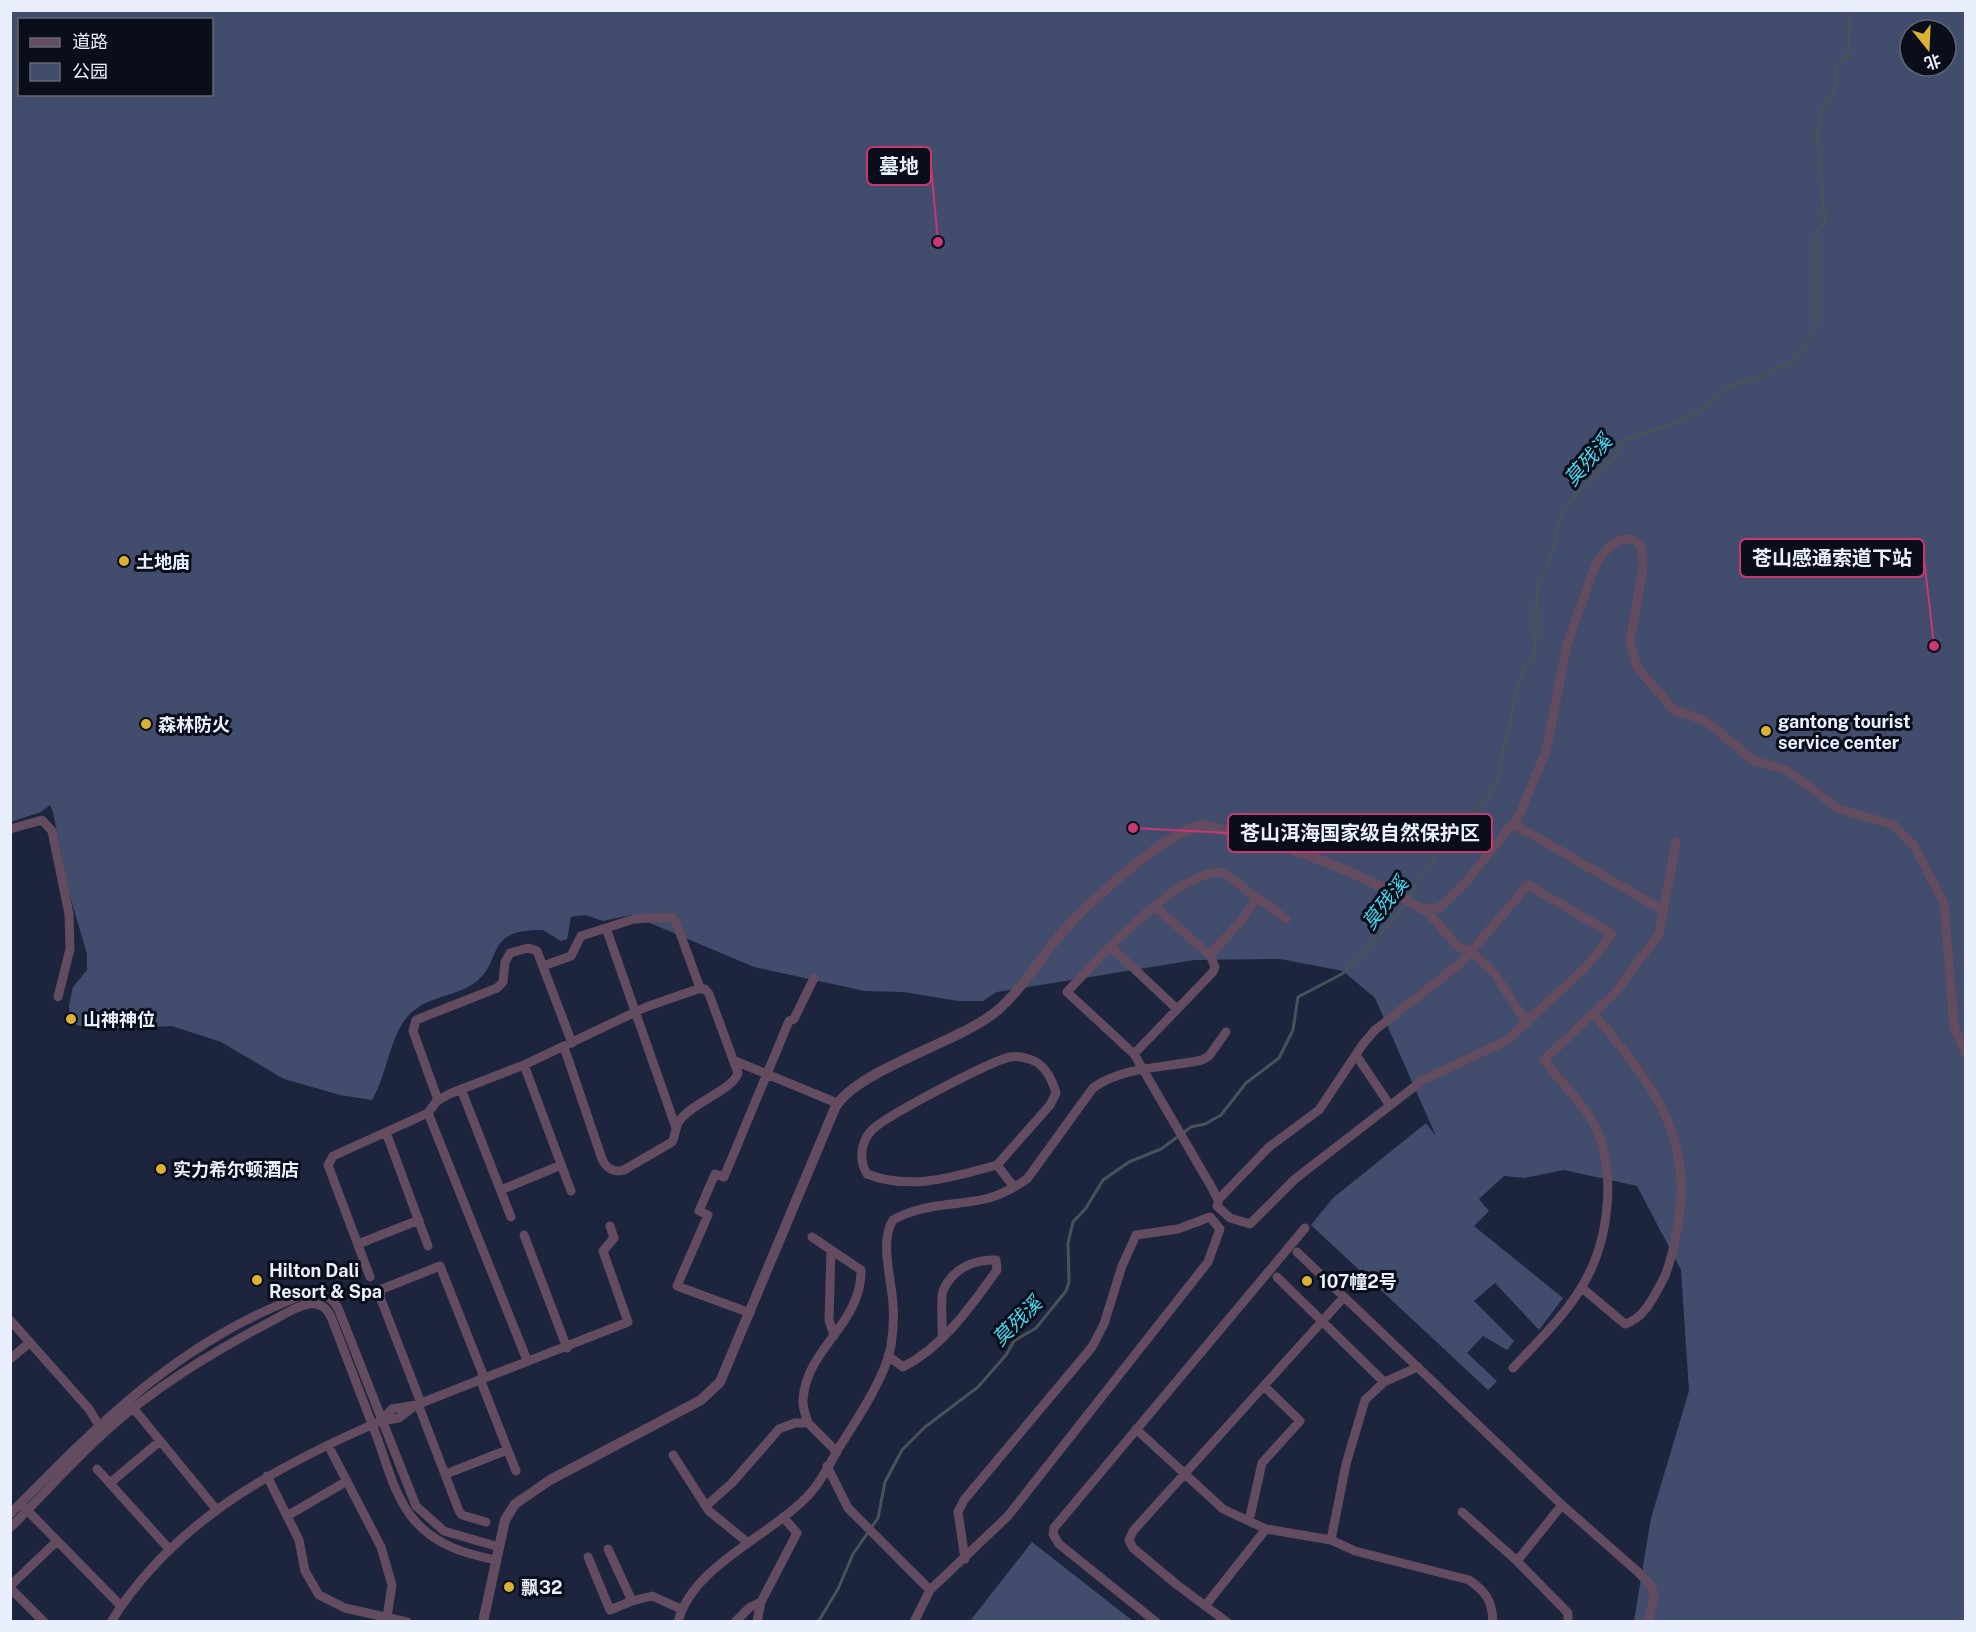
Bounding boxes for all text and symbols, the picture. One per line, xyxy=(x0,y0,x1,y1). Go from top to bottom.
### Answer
legend xyxy=(18,18,213,96)
north arrow xyxy=(1898,18,1958,78)
text: 道路 xyxy=(72,31,108,52)
text: 北 xyxy=(1922,50,1943,73)
text: 公园 xyxy=(72,61,108,82)
callout: 墓地 xyxy=(867,147,931,185)
text: 墓地 xyxy=(879,154,919,178)
water label: 莫残溪 xyxy=(1559,428,1618,491)
callout: 苍山感通索道下站 xyxy=(1740,539,1924,577)
text: 苍山感通索道下站 xyxy=(1752,546,1912,570)
place label: 土地庙 xyxy=(136,551,190,572)
marker: 土地庙 xyxy=(117,554,131,568)
place label: gantong tourist service center xyxy=(1778,711,1911,753)
place label: 森林防火 xyxy=(158,714,230,735)
marker: 森林防火 xyxy=(139,717,153,731)
marker: gantong tourist service center xyxy=(1759,724,1773,738)
callout: 苍山洱海国家级自然保护区 xyxy=(1228,814,1492,852)
text: 苍山洱海国家级自然保护区 xyxy=(1240,821,1480,845)
water label: 莫残溪 xyxy=(1357,870,1414,934)
place label: 山神神位 xyxy=(83,1009,155,1030)
marker: 山神神位 xyxy=(64,1012,78,1026)
place label: 实力希尔顿酒店 xyxy=(173,1159,299,1180)
marker: 实力希尔顿酒店 xyxy=(154,1162,168,1176)
place label: Hilton Dali Resort & Spa xyxy=(269,1260,382,1302)
place label: 107幢2号 xyxy=(1319,1271,1397,1292)
marker: Hilton Dali Resort & Spa xyxy=(250,1273,264,1287)
marker: 107幢2号 xyxy=(1300,1274,1314,1288)
water label: 莫残溪 xyxy=(987,1290,1048,1351)
place label: 飘32 xyxy=(521,1577,562,1598)
marker: 飘32 xyxy=(502,1580,516,1594)

